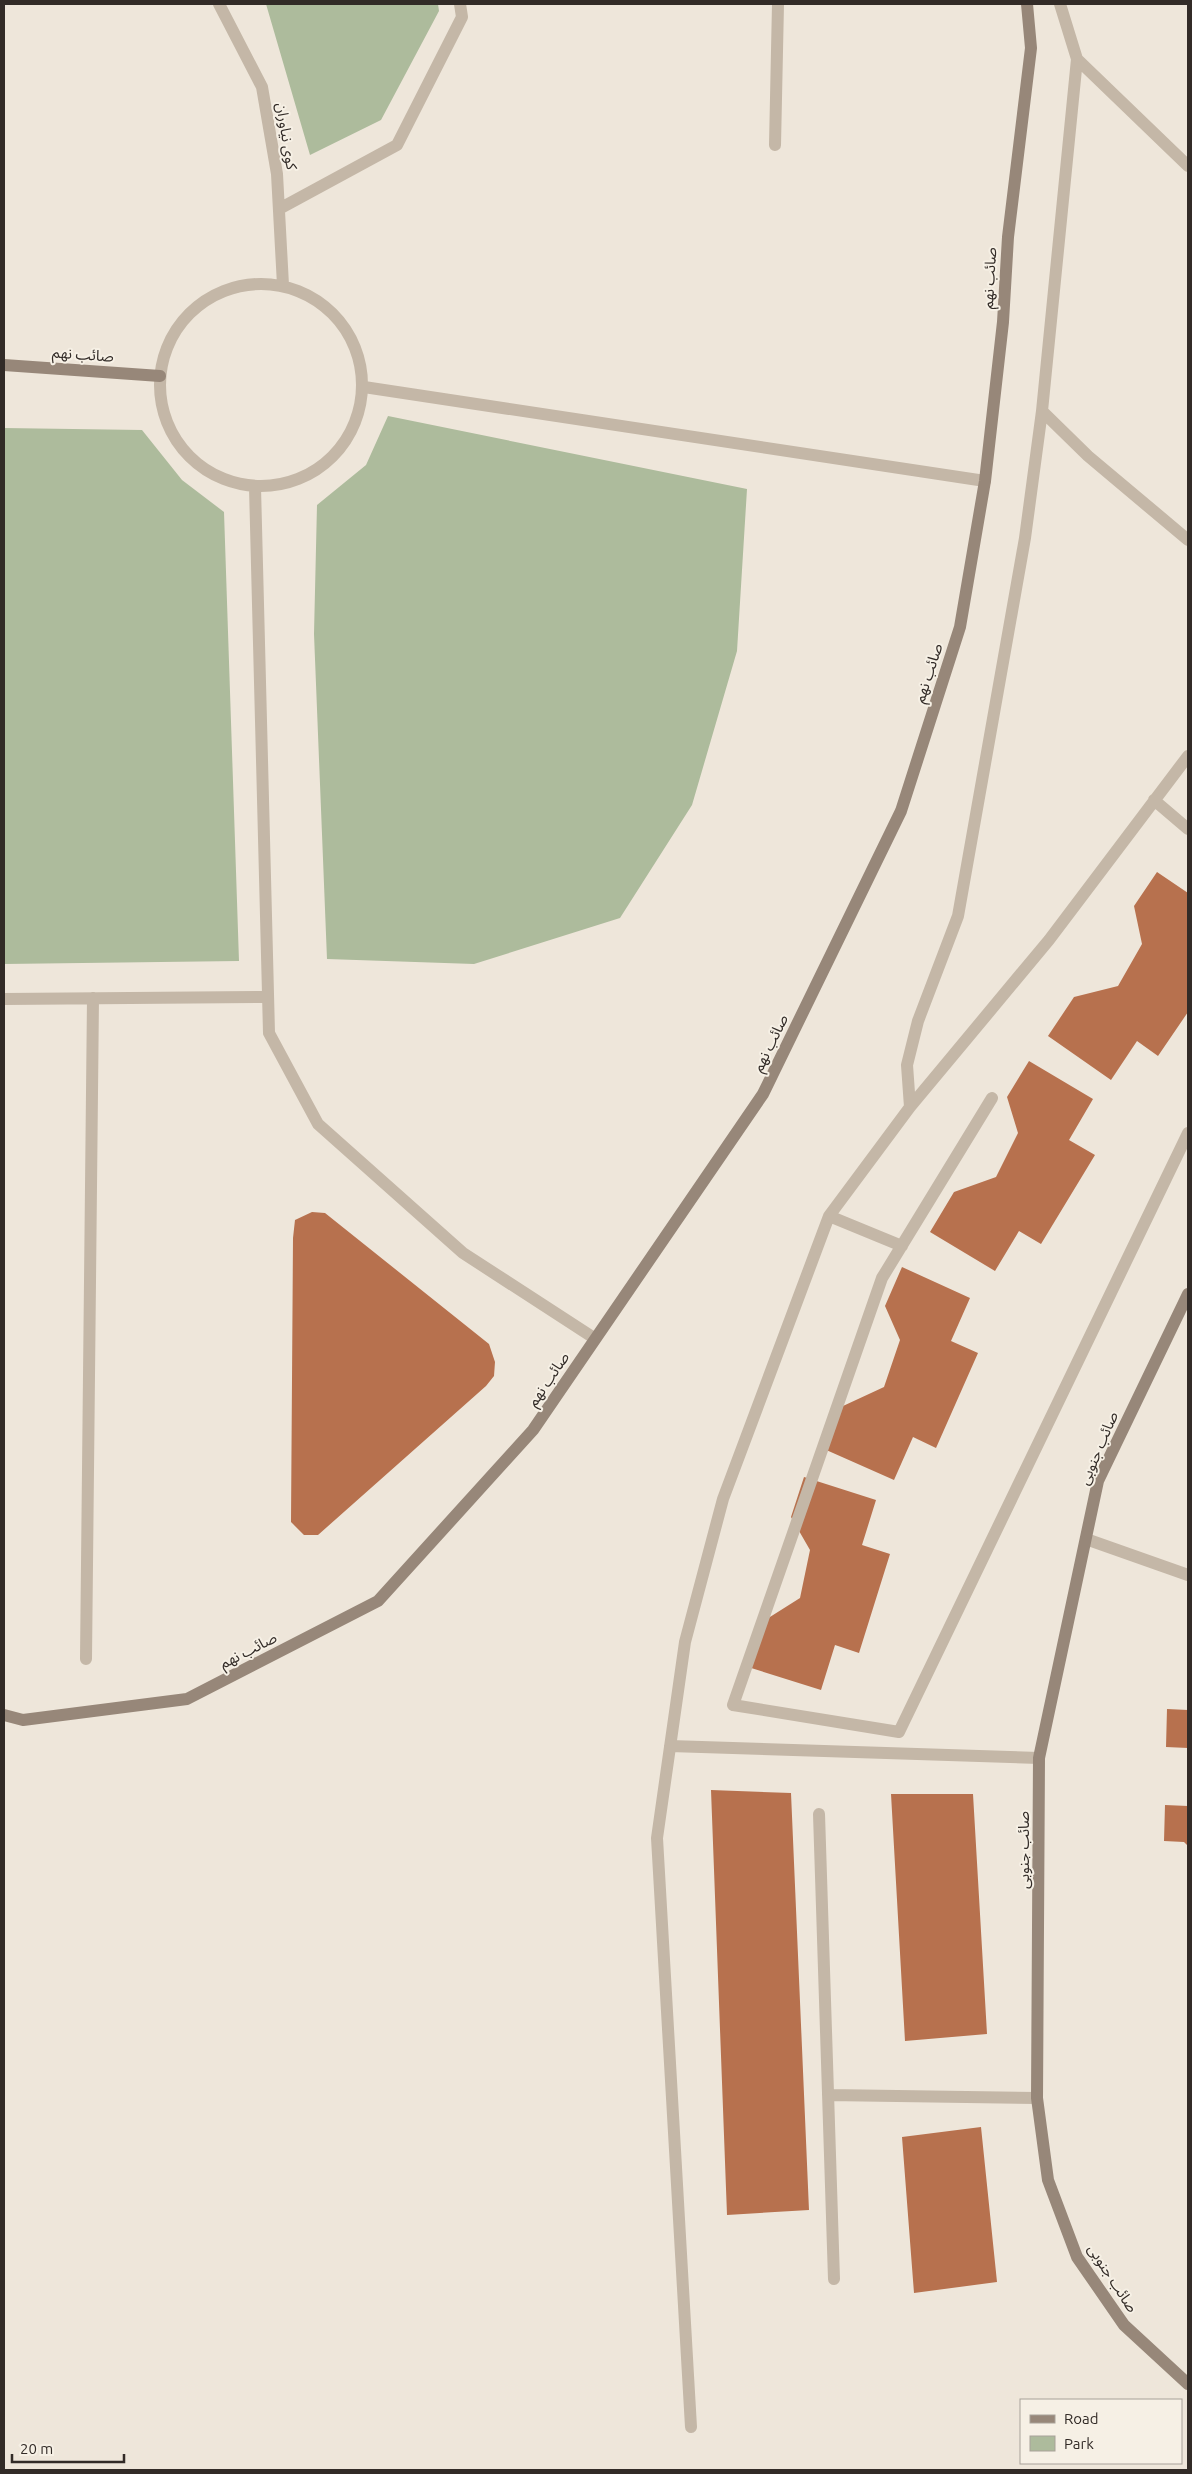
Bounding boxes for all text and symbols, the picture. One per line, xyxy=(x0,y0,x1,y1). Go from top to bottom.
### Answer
street label: کوی نیاوران xyxy=(272,101,301,172)
street label: صائب نهم xyxy=(979,247,1002,309)
street label: صائب نهم xyxy=(51,343,114,368)
street label: صائب نهم xyxy=(910,641,948,706)
street label: صائب نهم xyxy=(749,1011,794,1076)
street label: صائب نهم xyxy=(524,1349,575,1411)
street label: صائب جنوبی xyxy=(1075,1409,1122,1488)
street label: صائب نهم xyxy=(217,1628,281,1674)
street label: صائب جنوبی xyxy=(1015,1811,1033,1889)
street label: صائب جنوبی xyxy=(1084,2241,1141,2316)
legend xyxy=(1020,2399,1182,2464)
text: Road xyxy=(1064,2410,1099,2427)
scale bar xyxy=(12,2432,125,2464)
text: Park xyxy=(1064,2435,1094,2452)
text: 20 m xyxy=(20,2440,53,2457)

